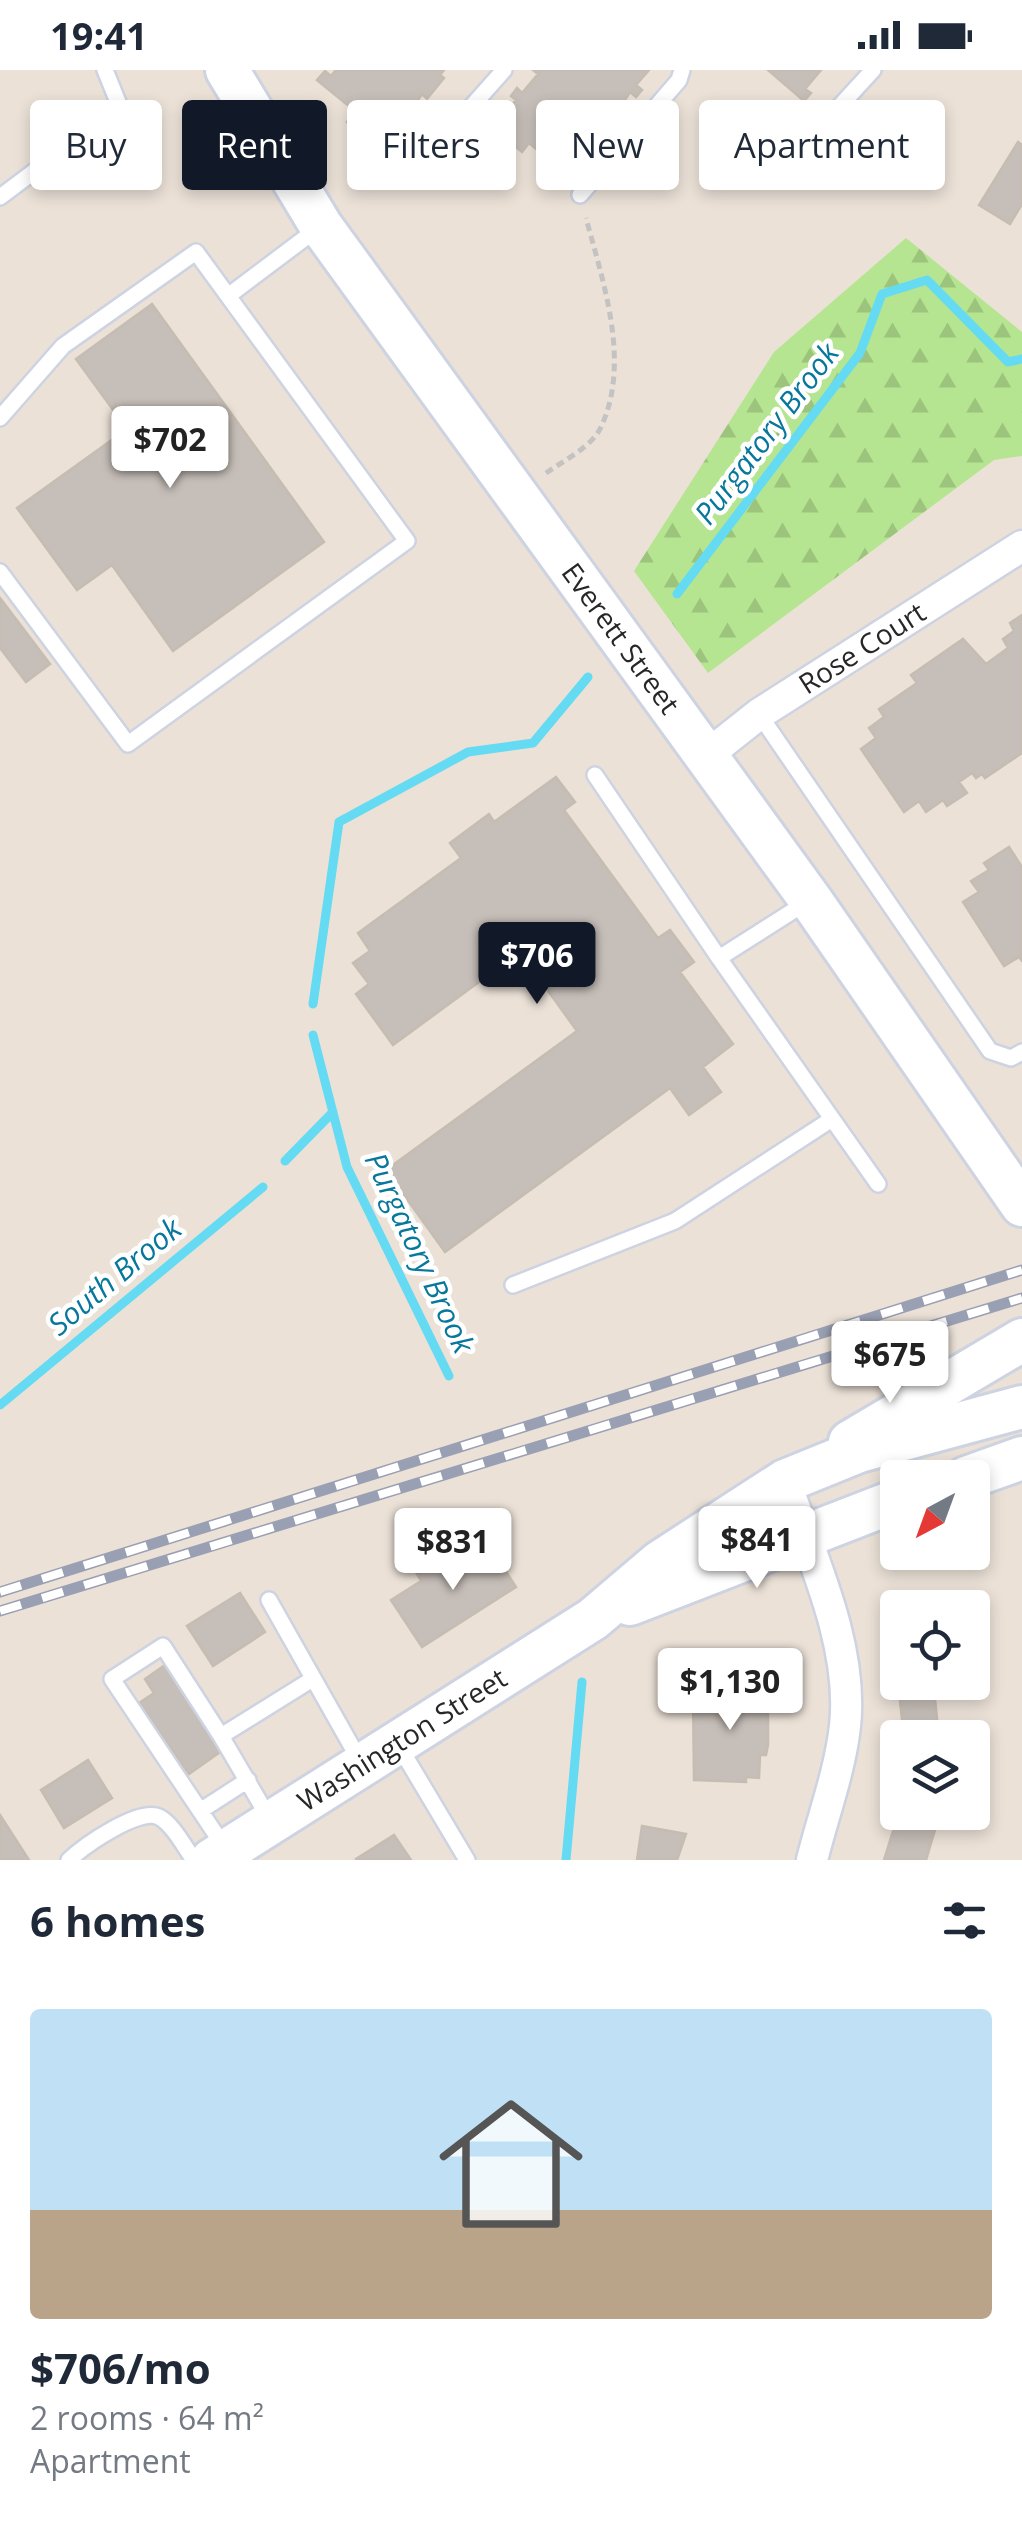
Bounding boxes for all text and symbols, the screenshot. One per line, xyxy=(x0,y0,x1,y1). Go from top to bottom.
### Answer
text: 19:41 xyxy=(50,9,148,61)
chip: Buy xyxy=(30,100,162,190)
chip: Rent xyxy=(182,100,327,190)
chip: Filters xyxy=(347,100,516,190)
chip: New xyxy=(536,100,679,190)
chip: Apartment xyxy=(699,100,945,190)
water label: Purgatory Brook xyxy=(684,333,848,532)
pin: $702 xyxy=(111,406,229,491)
text: $702 xyxy=(133,417,207,460)
street label: Everett Street xyxy=(554,555,689,721)
street label: Rose Court xyxy=(791,593,932,702)
pin: $706 xyxy=(478,922,596,1007)
text: $706 xyxy=(500,933,574,976)
water label: Purgatory Brook xyxy=(356,1145,485,1361)
water label: South Brook xyxy=(39,1207,190,1344)
pin: $675 xyxy=(831,1321,949,1406)
text: $675 xyxy=(853,1332,927,1375)
north arrow xyxy=(880,1460,990,1570)
map controls xyxy=(880,1460,990,1830)
pin: $841 xyxy=(698,1506,816,1591)
pin: $831 xyxy=(394,1508,512,1593)
text: $841 xyxy=(720,1517,794,1560)
text: $831 xyxy=(416,1519,490,1562)
button: locate xyxy=(880,1590,990,1700)
pin: $1,130 xyxy=(649,1648,811,1733)
street label: Washington Street xyxy=(290,1658,514,1819)
text: $1,130 xyxy=(680,1659,780,1702)
button: layers xyxy=(880,1720,990,1830)
text: 6 homes xyxy=(30,1892,205,1949)
icon: filters xyxy=(937,1893,992,1948)
icon: home xyxy=(421,2074,601,2254)
text: $706/mo xyxy=(30,2339,211,2396)
text: 2 rooms · 64 m² xyxy=(30,2396,264,2439)
text: Apartment xyxy=(30,2439,191,2482)

